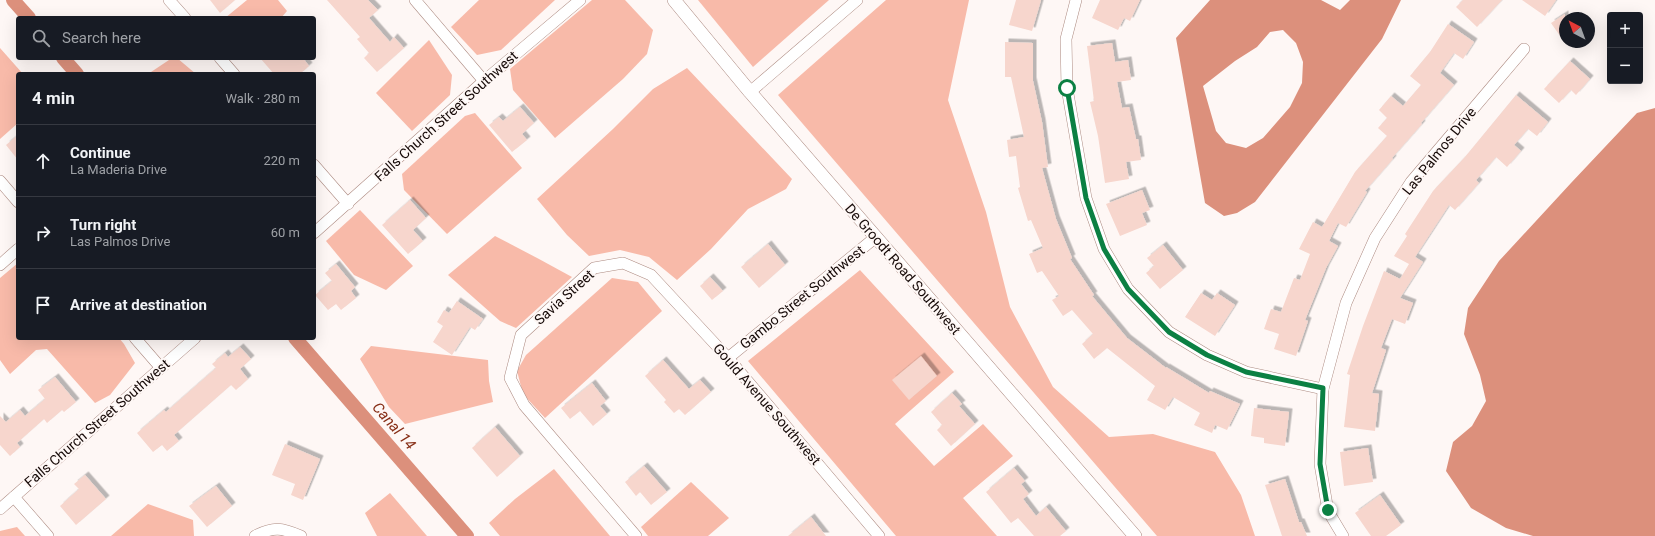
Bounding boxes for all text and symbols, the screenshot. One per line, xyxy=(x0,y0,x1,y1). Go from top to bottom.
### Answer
north arrow xyxy=(1559,12,1595,48)
map controls xyxy=(1607,12,1643,84)
button: + xyxy=(1607,12,1643,48)
search box xyxy=(16,16,316,60)
icon: search xyxy=(30,27,52,49)
text: Search here xyxy=(62,29,141,47)
street label: Falls Church Street Southwest xyxy=(371,47,521,184)
button: − xyxy=(1607,48,1643,84)
route start xyxy=(1058,79,1076,97)
text: 4 min xyxy=(32,88,75,108)
text: Walk · 280 m xyxy=(225,91,300,106)
street label: Las Palmos Drive xyxy=(1399,104,1479,198)
text: Continue xyxy=(70,144,131,162)
icon: ahead xyxy=(32,150,54,172)
text: 220 m xyxy=(263,153,300,168)
text: La Maderia Drive xyxy=(70,162,167,177)
street label: De Groodt Road Southwest xyxy=(842,200,964,338)
text: Turn right xyxy=(70,216,136,234)
icon: right xyxy=(32,222,54,244)
text: 60 m xyxy=(271,225,300,240)
text: Las Palmos Drive xyxy=(70,234,170,249)
street label: Gambo Street Southwest xyxy=(737,242,868,352)
street label: Savia Street xyxy=(531,266,597,328)
icon: arrive xyxy=(32,294,54,316)
text: Arrive at destination xyxy=(70,296,207,314)
street label: Gould Avenue Southwest xyxy=(710,340,824,468)
street label: Falls Church Street Southwest xyxy=(21,355,173,490)
water label: Canal 14 xyxy=(369,399,419,453)
route end xyxy=(1319,501,1337,519)

